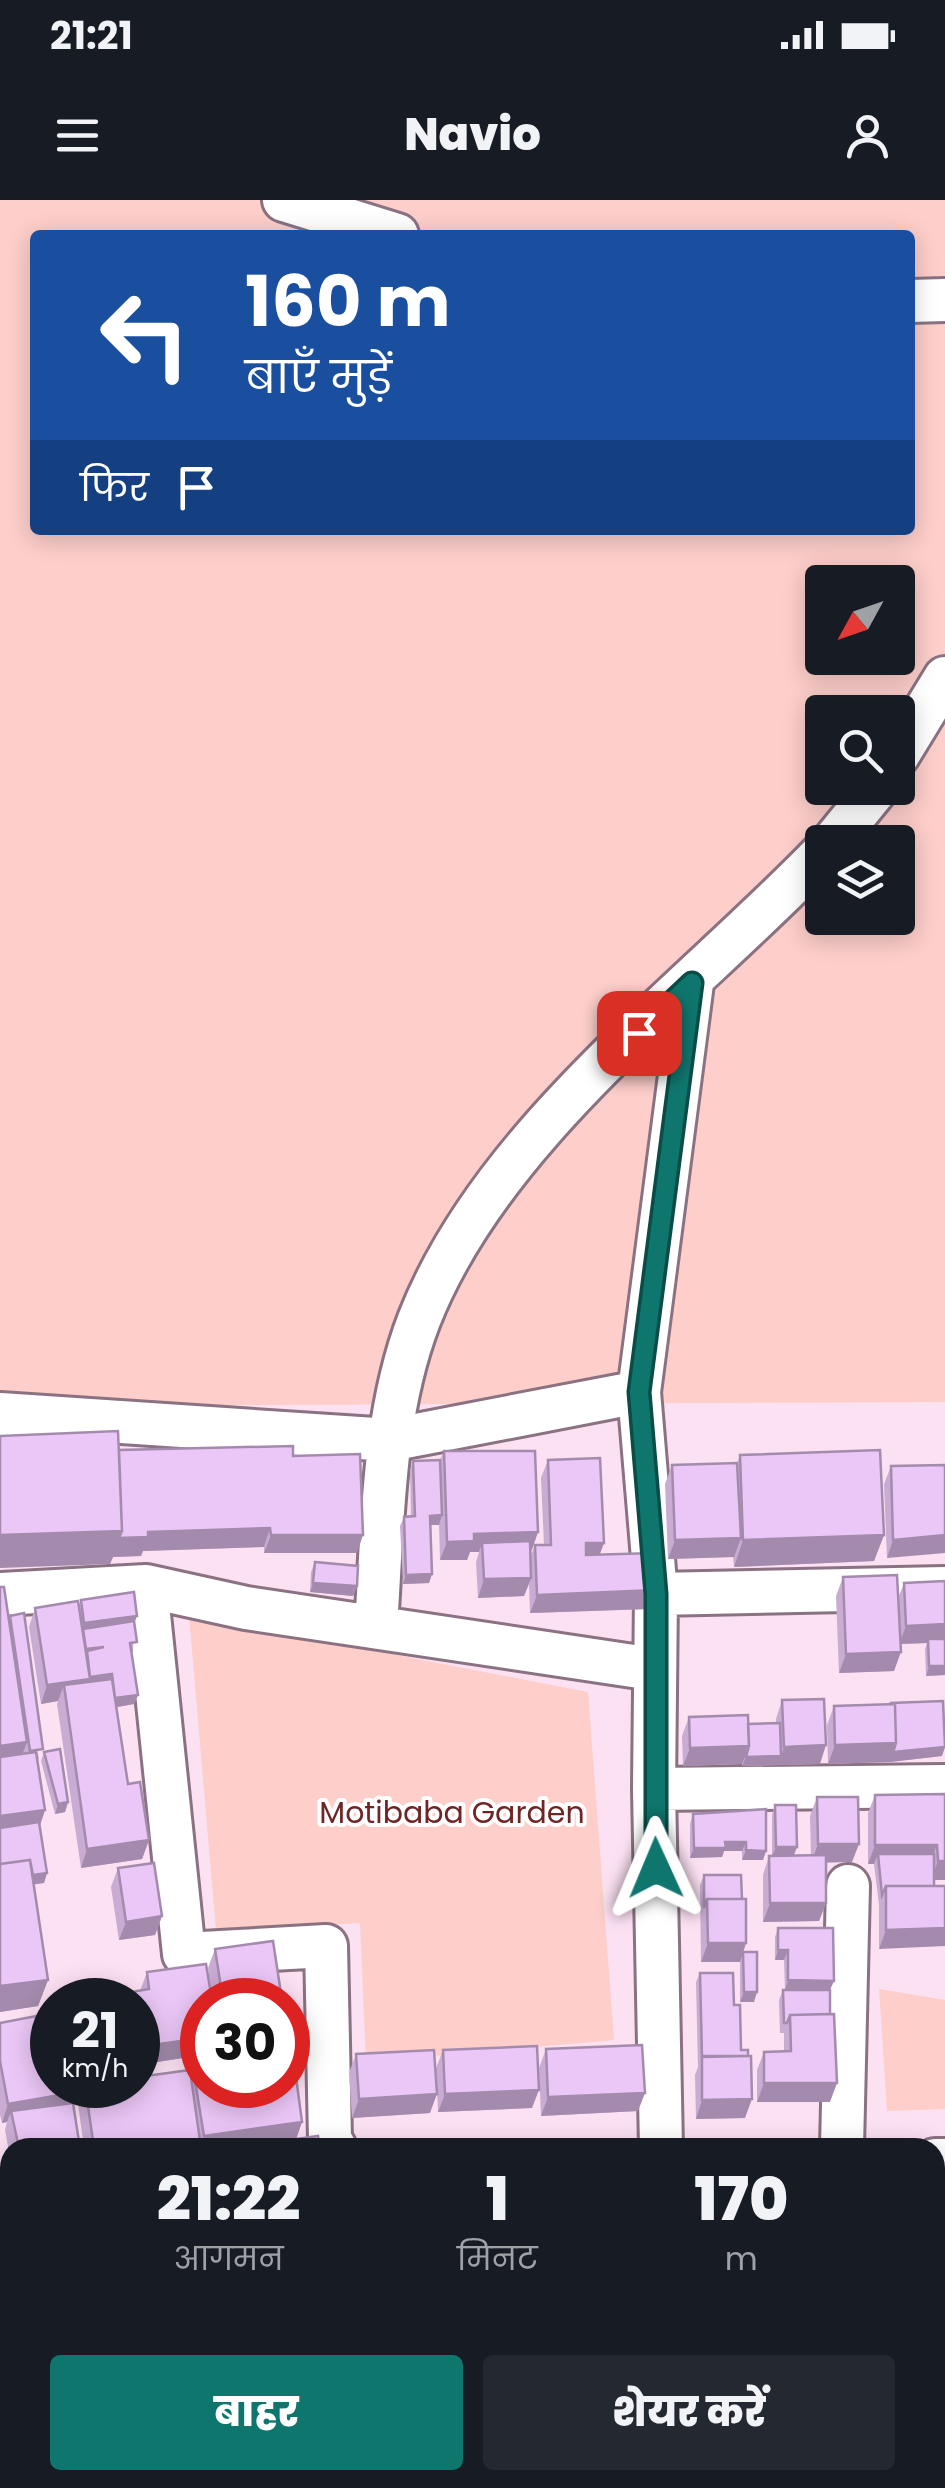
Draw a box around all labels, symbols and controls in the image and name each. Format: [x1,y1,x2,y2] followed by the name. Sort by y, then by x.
[50,9,133,62] text: 21:21
[404,103,541,166] text: Navio
[50,108,105,163] icon: menu
[840,108,895,163] icon: person
[245,252,451,351] text: 160 m
[80,270,210,400] icon: left
[245,346,392,409] text: बाएँ मुड़ें
[169,460,224,515] icon: arrive
[80,461,149,514] text: फिर
[805,565,915,675] north arrow
[805,565,915,935] map controls
[805,695,915,805] button: search
[805,825,915,935] button: layers
[597,991,682,1076] pin
[612,1006,667,1061] icon: arrive
[319,1791,585,1834] park label: Motibaba Garden
[604,1816,708,1920] position arrow
[180,1978,310,2108] speed limit sign: 30
[71,1995,119,2066] text: 21
[62,2051,128,2086] text: km/h
[157,2157,300,2241] text: 21:22
[486,2157,509,2241] text: 1
[694,2157,788,2241] text: 170
[174,2236,283,2281] text: आगमन
[457,2236,538,2281] text: मिनट
[725,2236,758,2281] text: m
[50,2355,463,2470] button: बाहर
[483,2355,895,2470] button: शेयर करें

